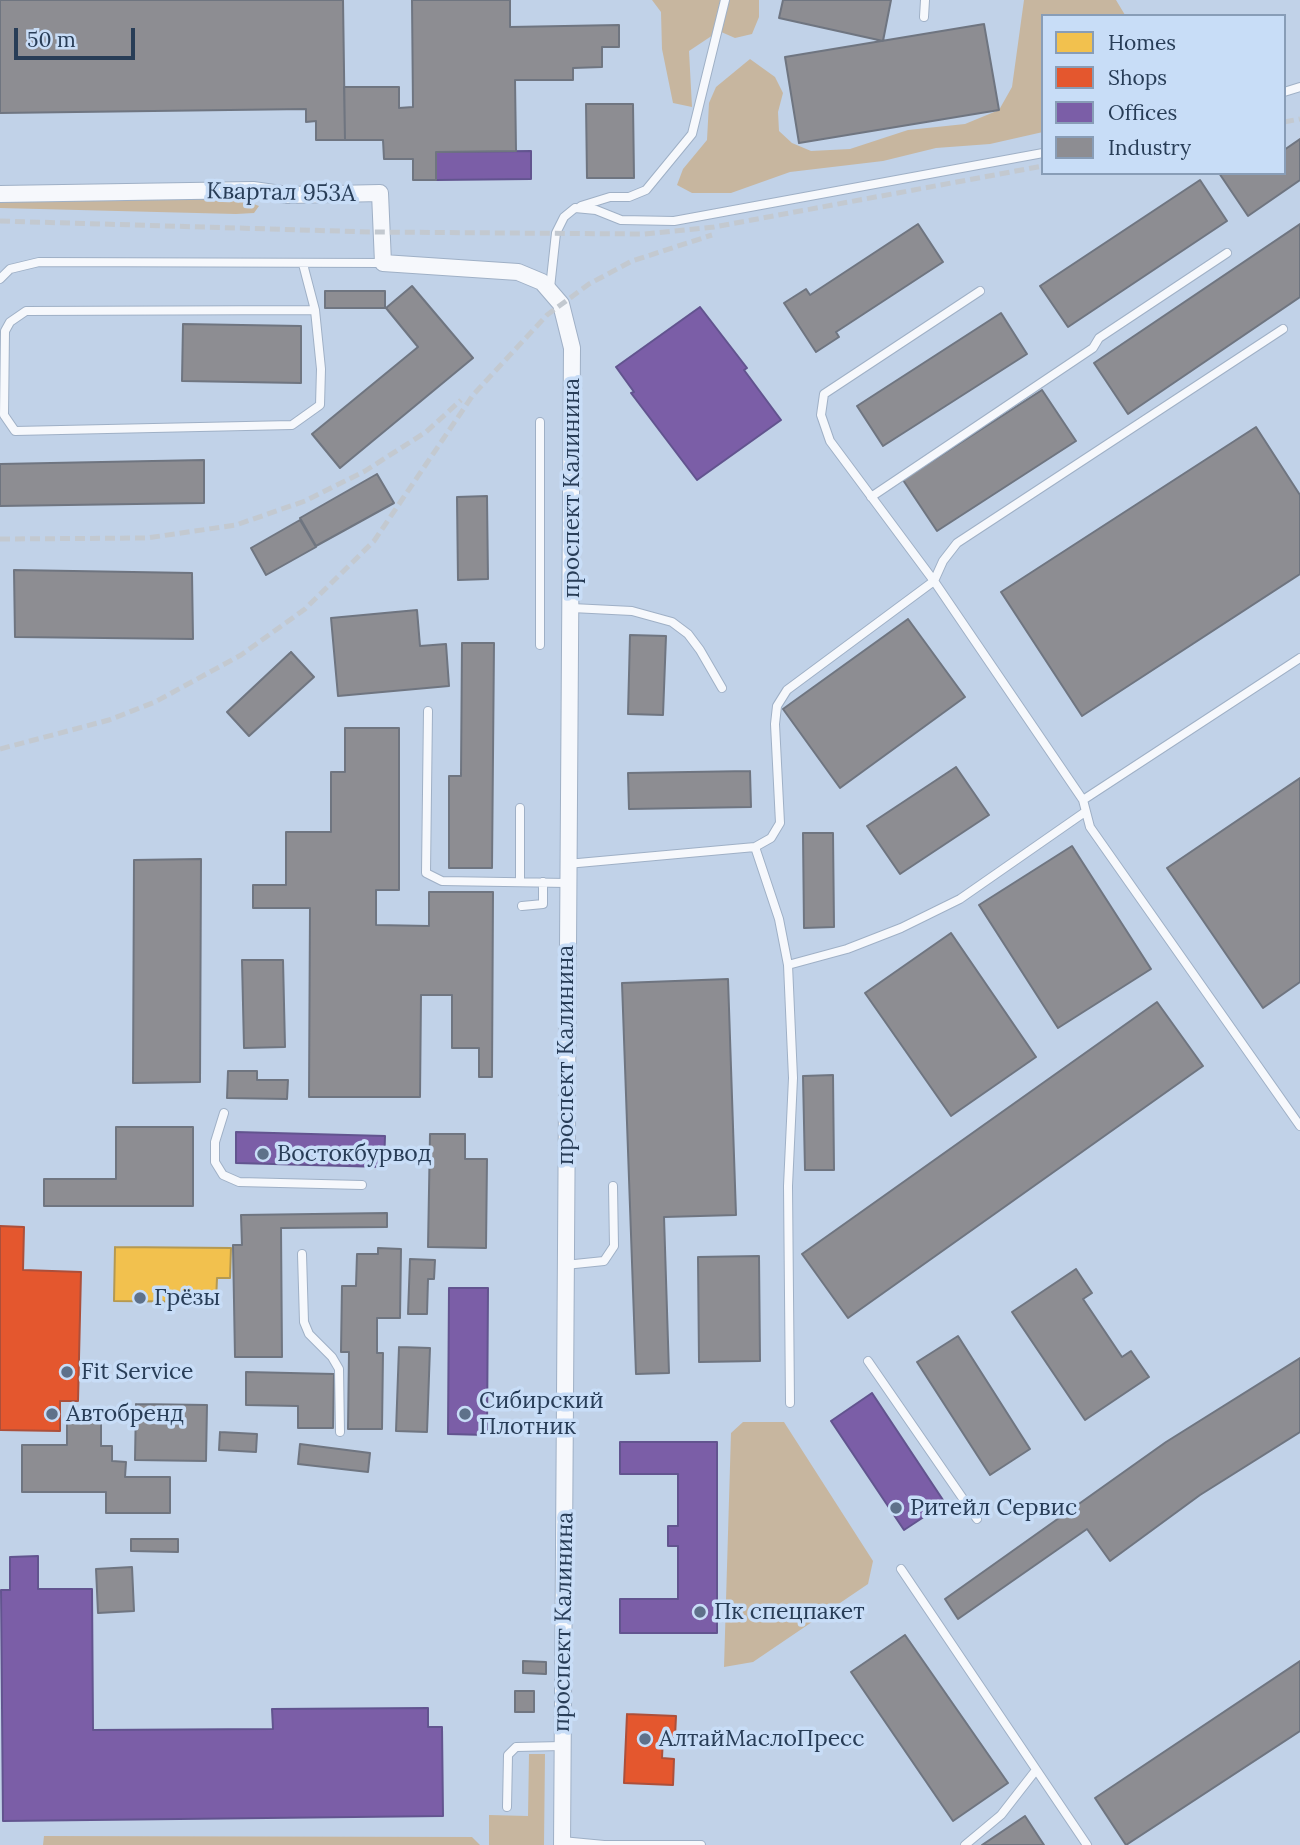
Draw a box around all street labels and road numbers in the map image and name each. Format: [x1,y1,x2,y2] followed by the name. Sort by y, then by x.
[206,178,356,208] street label: Квартал 953А
[558,378,586,598] street label: проспект Калинина
[552,945,580,1165] street label: проспект Калинина
[548,1512,580,1732] street label: проспект Калинина

